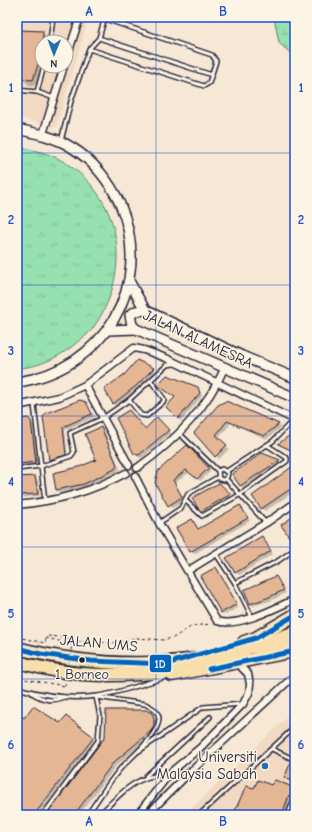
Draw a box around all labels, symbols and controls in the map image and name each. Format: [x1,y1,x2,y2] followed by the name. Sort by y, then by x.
[85,4,93,19] text: A
[219,4,227,19] text: B
[34,34,74,74] north arrow
[50,57,58,70] text: N
[8,80,14,95] text: 1
[298,80,304,95] text: 1
[8,212,14,227] text: 2
[298,212,304,227] text: 2
[140,306,256,372] street label: JALAN ALAMESRA
[8,343,14,358] text: 3
[298,343,304,358] text: 3
[8,474,14,489] text: 4
[298,474,304,489] text: 4
[8,606,15,621] text: 5
[298,606,305,621] text: 5
[59,631,139,655] street label: JALAN UMS
[149,654,172,673] line badge: 1D
[77,655,87,665] marker: 1 Borneo
[154,658,166,671] text: 1D
[55,666,109,683] place label: 1 Borneo
[8,737,15,752] text: 6
[298,737,305,752] text: 6
[157,748,257,783] place label: Universiti Malaysia Sabah
[260,761,270,771] marker: Universiti Malaysia Sabah
[85,814,93,829] text: A
[219,814,227,829] text: B

